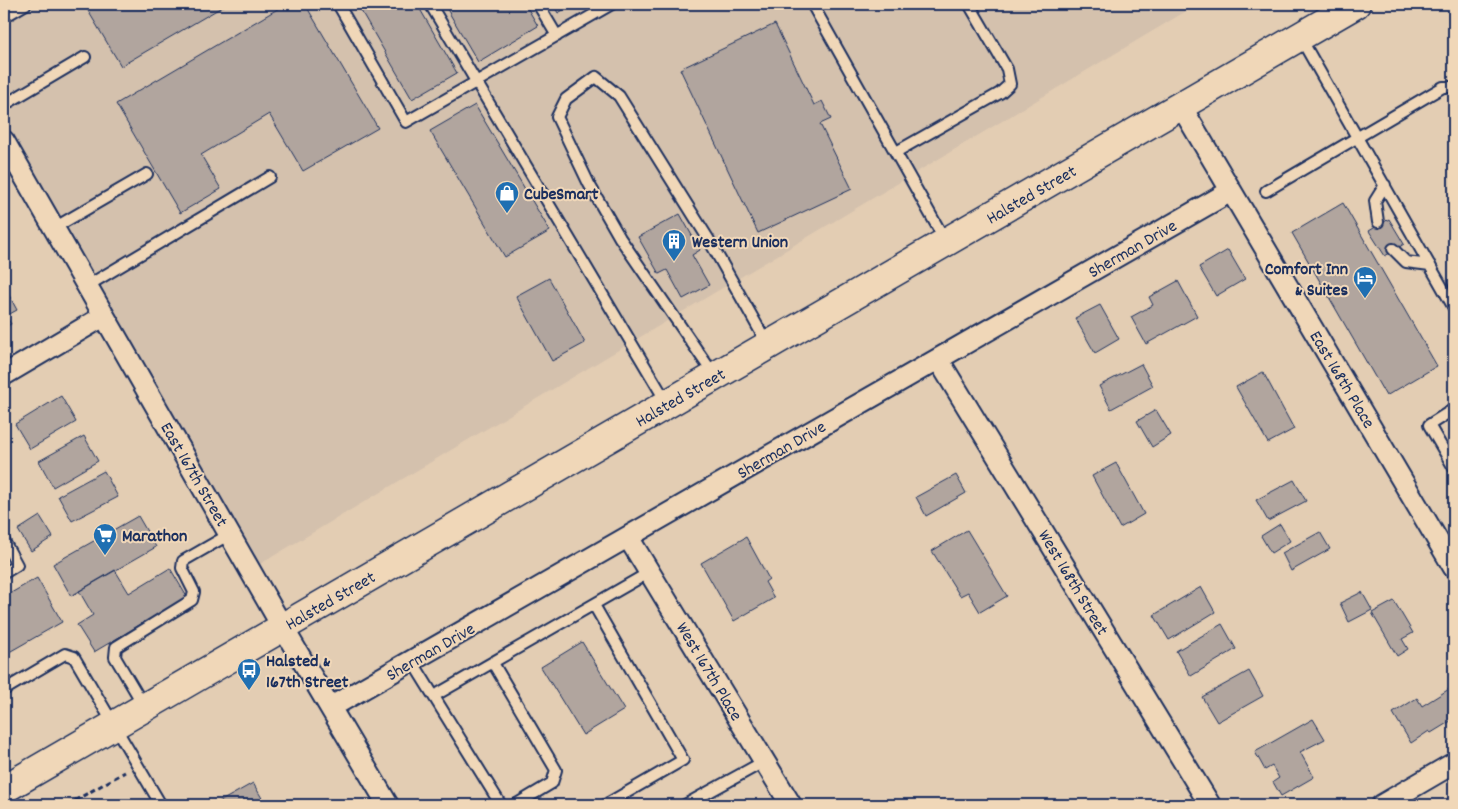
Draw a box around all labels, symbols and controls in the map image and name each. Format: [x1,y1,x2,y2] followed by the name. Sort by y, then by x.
[983,160,1082,232] street label: Halsted Street
[494,180,520,214] shop icon: CubeSmart
[524,183,599,208] place label: CubeSmart
[1084,215,1182,286] street label: Sherman Drive
[661,228,687,262] building icon: Western Union
[692,231,788,256] place label: Western Union
[1265,258,1348,304] place label: Comfort Inn & Suites
[1352,265,1378,299] hotel icon: Comfort Inn & Suites
[1302,327,1380,434] street label: East 168th Place
[632,363,731,435] street label: Halsted Street
[733,416,831,487] street label: Sherman Drive
[153,418,233,533] street label: East 167th Street
[92,522,118,556] supermarket icon: Marathon
[122,525,187,550] place label: Marathon
[1030,526,1113,641] street label: West 168th Street
[282,566,381,638] street label: Halsted Street
[382,618,480,689] street label: Sherman Drive
[668,618,747,726] street label: West 167th Place
[266,650,349,696] place label: Halsted & 167th Street
[236,657,262,691] bus stop icon: Halsted & 167th Street

